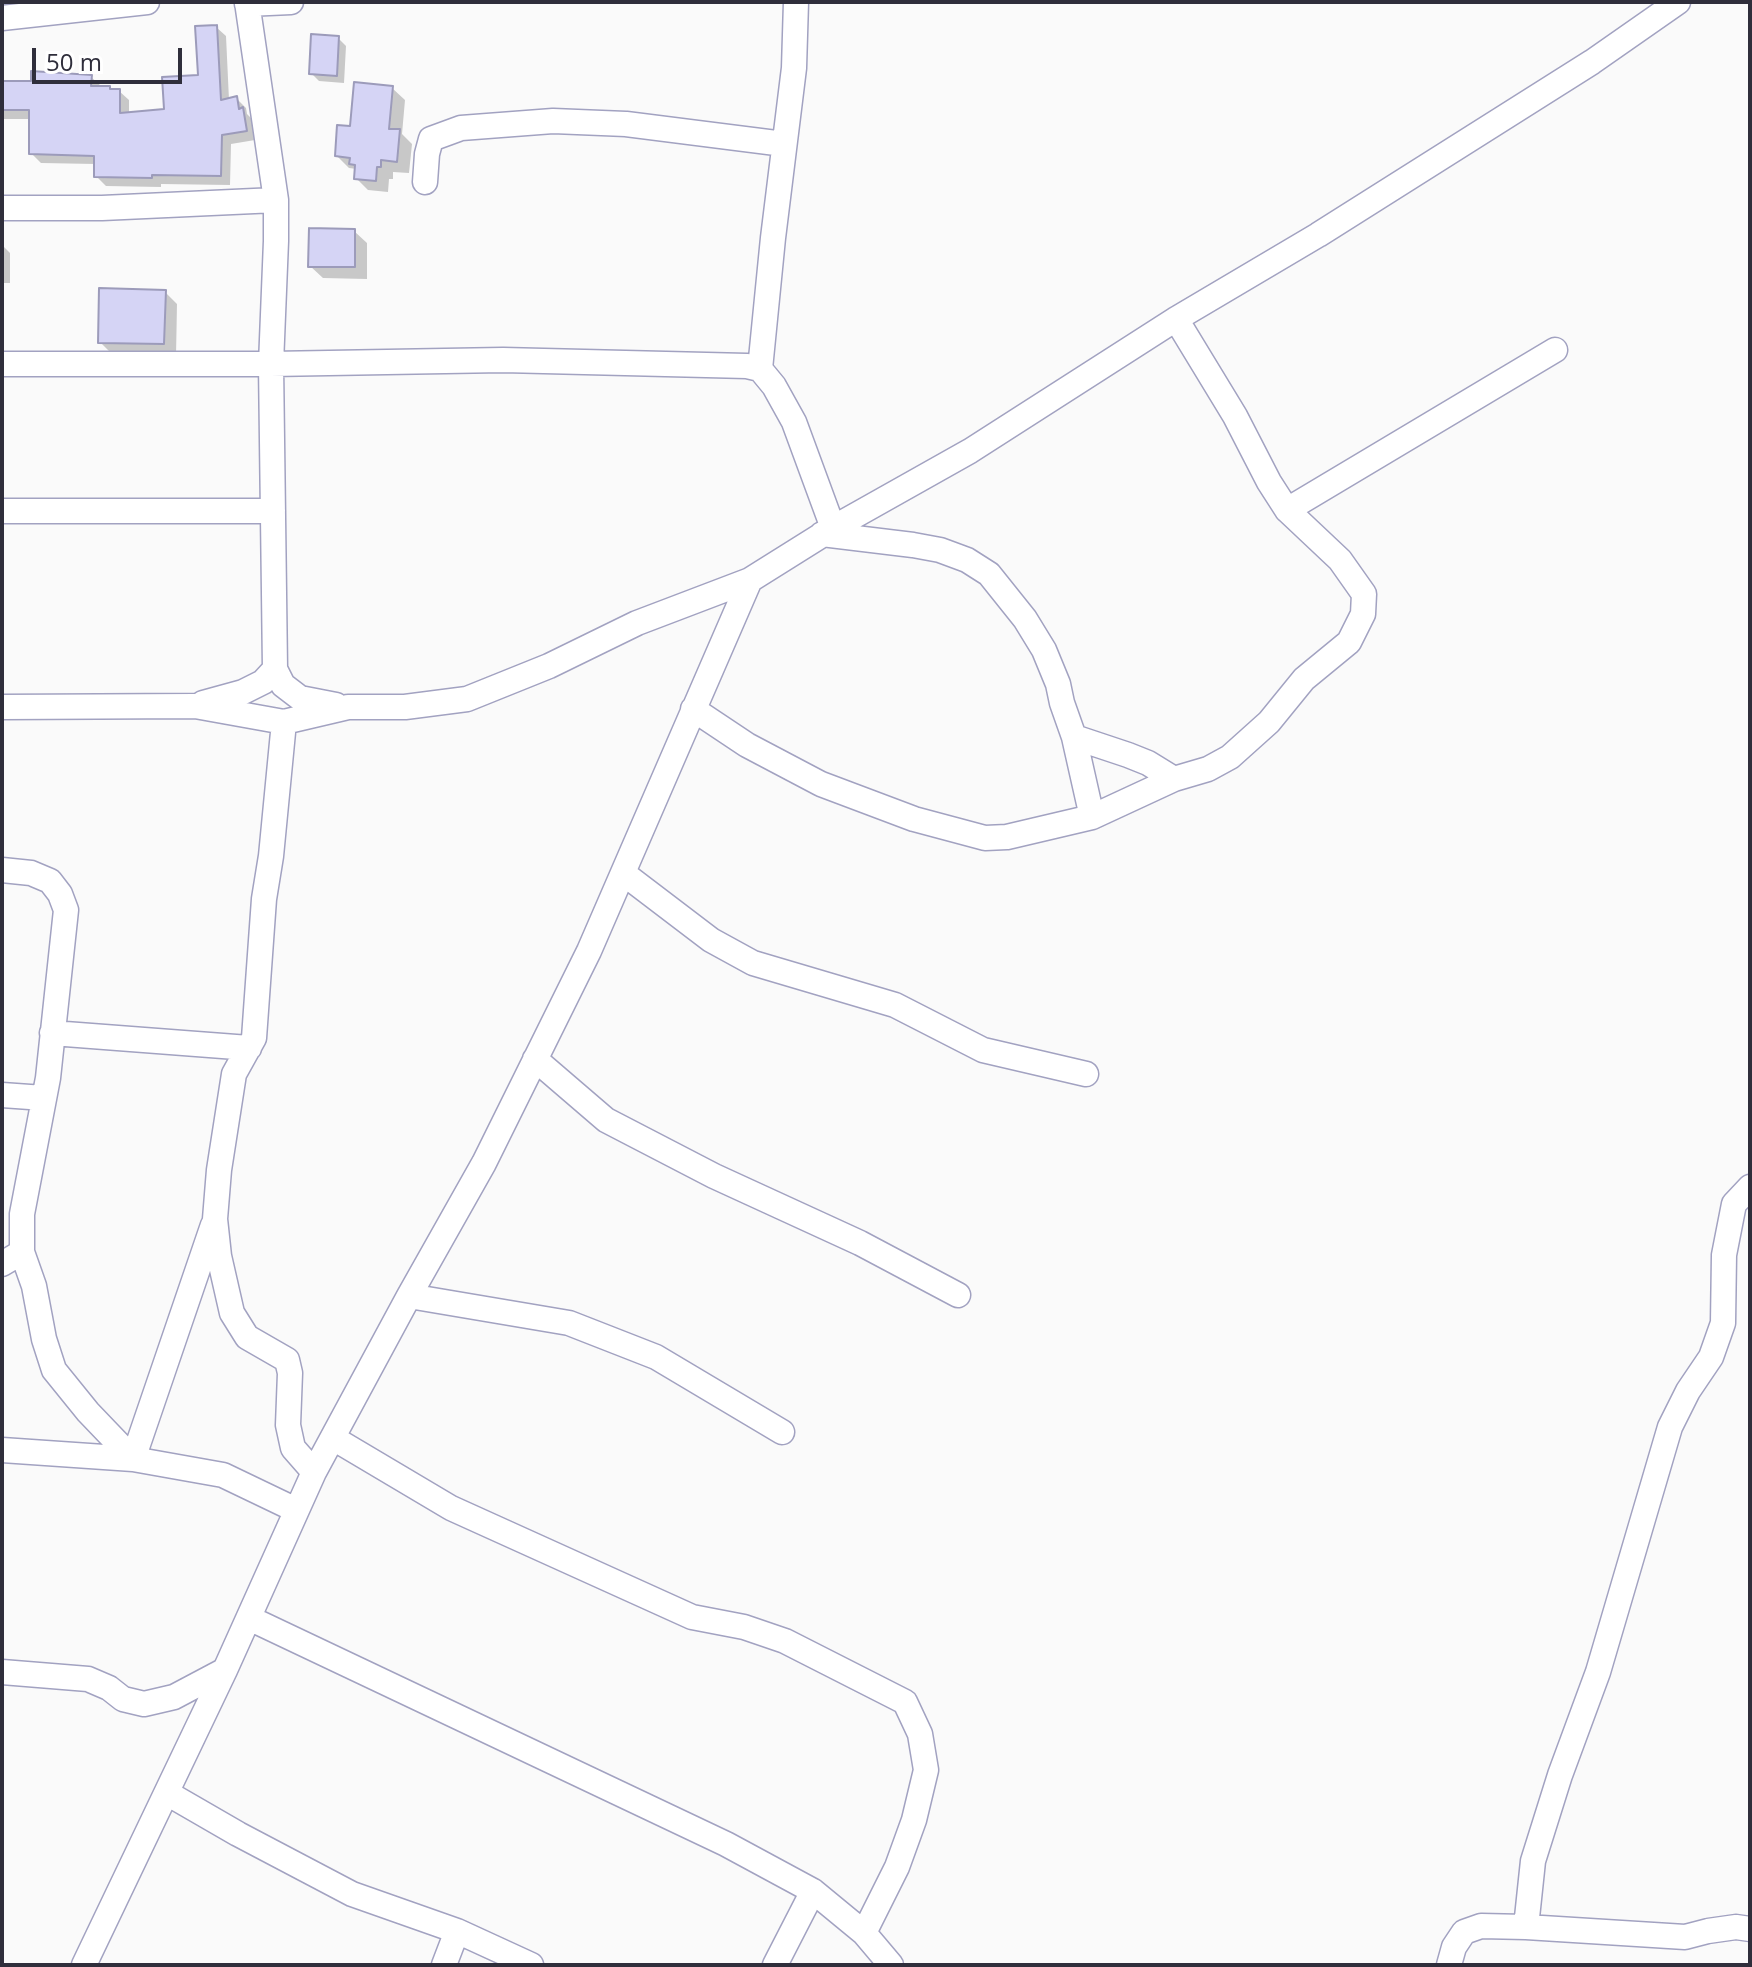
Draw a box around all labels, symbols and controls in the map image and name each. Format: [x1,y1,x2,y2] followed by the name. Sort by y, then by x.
[36,32,186,82] scale bar
[46,45,102,78] text: 50 m

